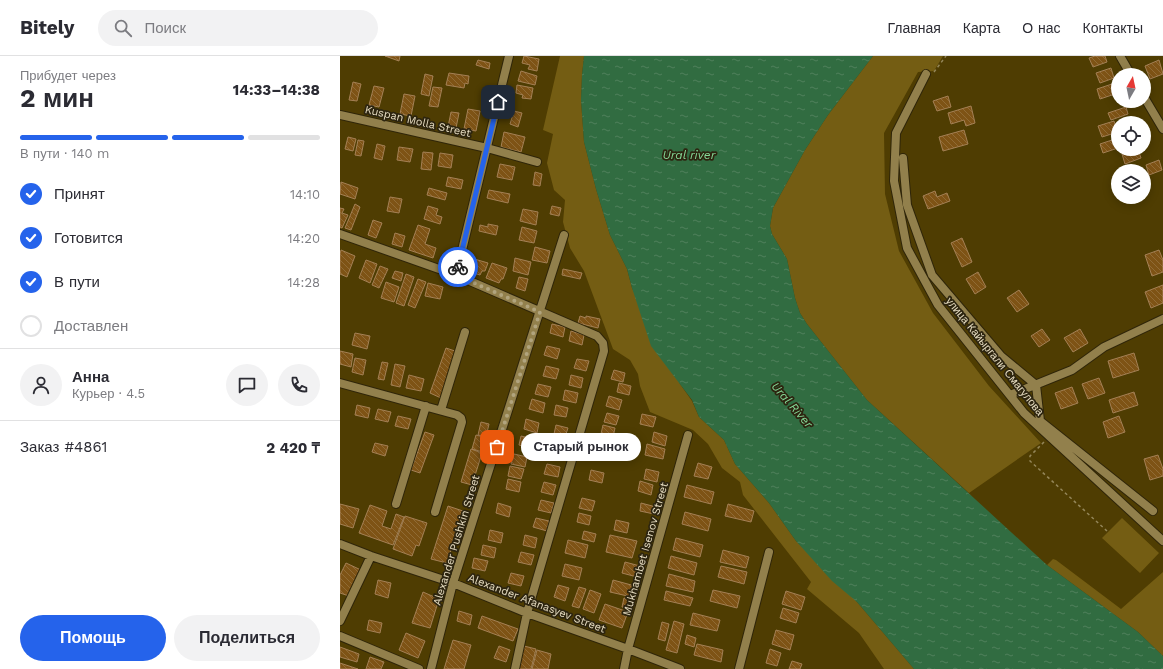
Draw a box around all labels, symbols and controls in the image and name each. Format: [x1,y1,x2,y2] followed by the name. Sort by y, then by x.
[98,10,378,46] search box
[20,16,74,39] text: Bitely
[112,17,134,39] icon: search
[144,19,186,37] text: Поиск
[888,20,941,36] text: Главная
[963,20,1000,36] text: Карта
[1022,20,1061,36] text: О нас
[1083,20,1143,36] text: Контакты
[20,68,116,83] text: Прибудет через
[1111,68,1151,108] north arrow
[1111,68,1151,204] map controls
[233,81,320,99] text: 14:33–14:38
[20,83,94,113] text: 2 мин
[481,85,515,119] pin
[487,91,509,113] icon: home
[363,103,473,140] street label: Kuspan Molla Street
[1111,116,1151,156] button: locate
[20,146,109,161] text: В пути · 140 m
[663,148,717,162] water label: Ural river
[1111,164,1151,204] button: layers
[20,183,42,205] icon: check
[54,185,105,203] text: Принят
[290,187,320,202] text: 14:10
[20,227,42,249] icon: check
[54,229,123,247] text: Готовится
[287,231,320,246] text: 14:20
[438,247,478,287] courier
[447,256,469,278] icon: bike
[20,271,42,293] icon: check
[54,273,100,291] text: В пути
[288,275,320,290] text: 14:28
[943,295,1047,419] street label: улица Кайыргали Смагулова
[54,317,128,335] text: Доставлен
[20,364,62,406] button: person
[226,364,268,406] button: chat
[278,364,320,406] button: phone
[72,368,109,386] text: Анна
[768,379,816,432] water label: Ural River
[72,386,145,401] text: Курьер · 4.5
[480,430,514,464] pin
[521,433,641,461] callout: Старый рынок
[486,436,508,458] icon: bag
[20,438,107,456] text: Заказ #4861
[266,439,320,457] text: 2 420 ₸
[533,439,629,454] text: Старый рынок
[430,473,483,607] street label: Alexander Pushkin Street
[620,481,671,617] street label: Mukhambet Isenov Street
[466,571,608,636] street label: Alexander Afanasyev Street
[20,615,166,661] button: Помощь
[174,615,320,661] button: Поделиться

